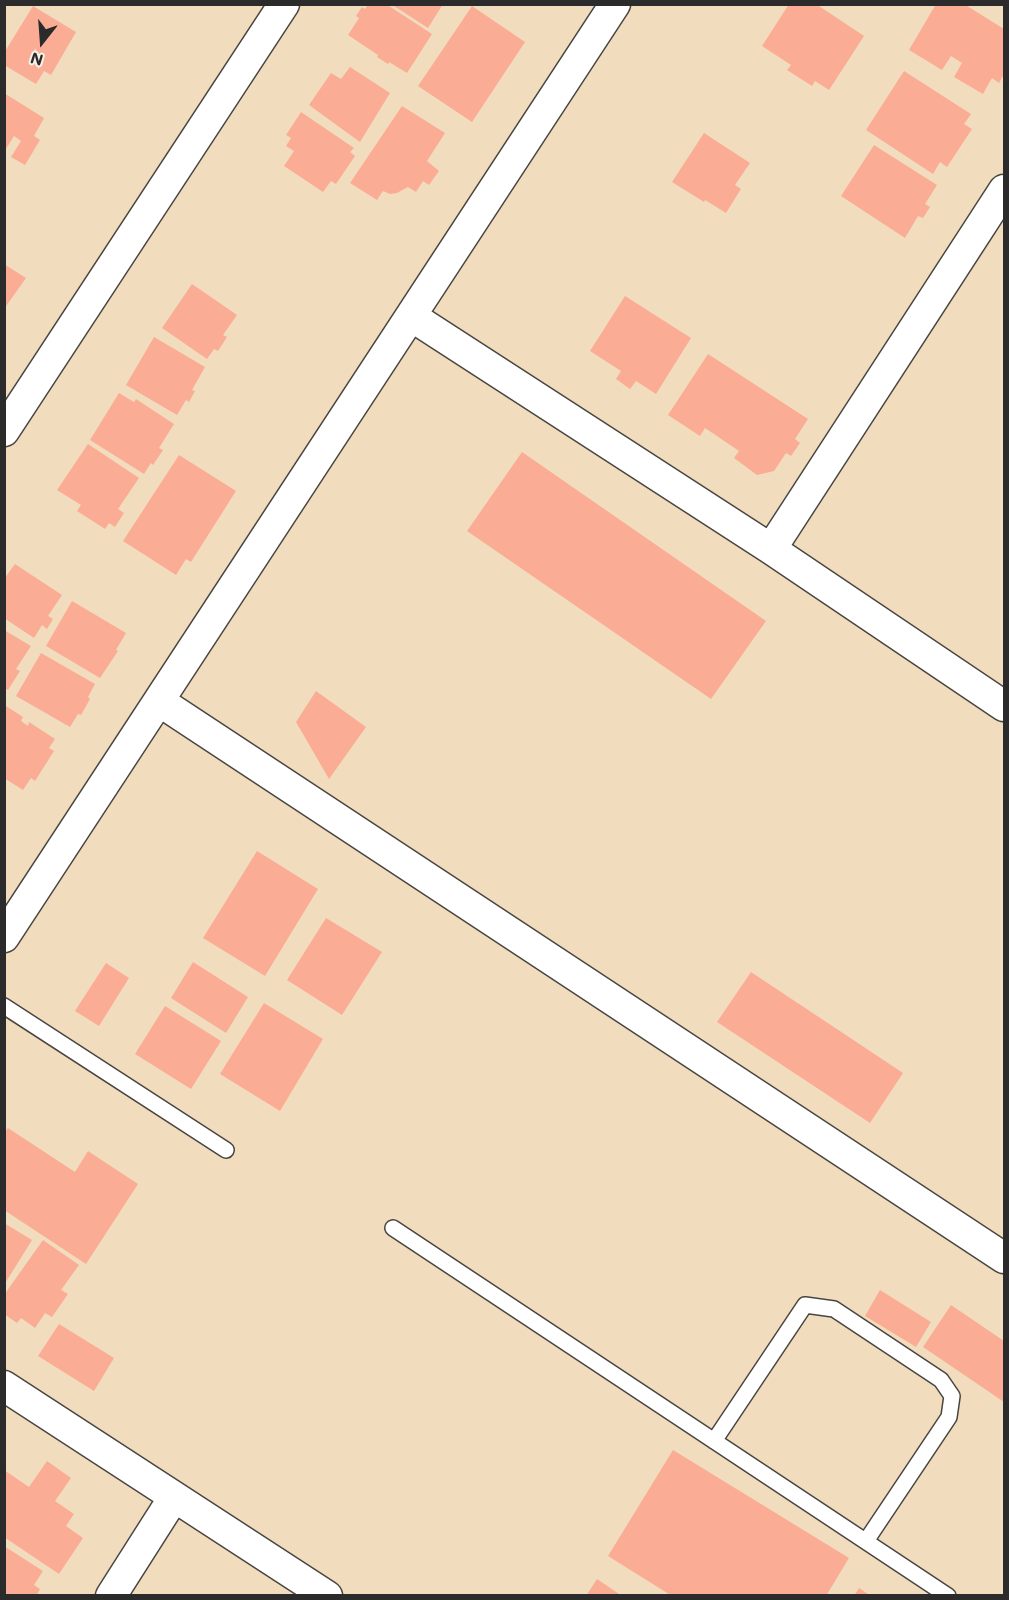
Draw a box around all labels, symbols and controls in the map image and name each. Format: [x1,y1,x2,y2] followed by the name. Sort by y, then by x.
[12,12,72,72] north arrow
[28,48,45,72] text: N

